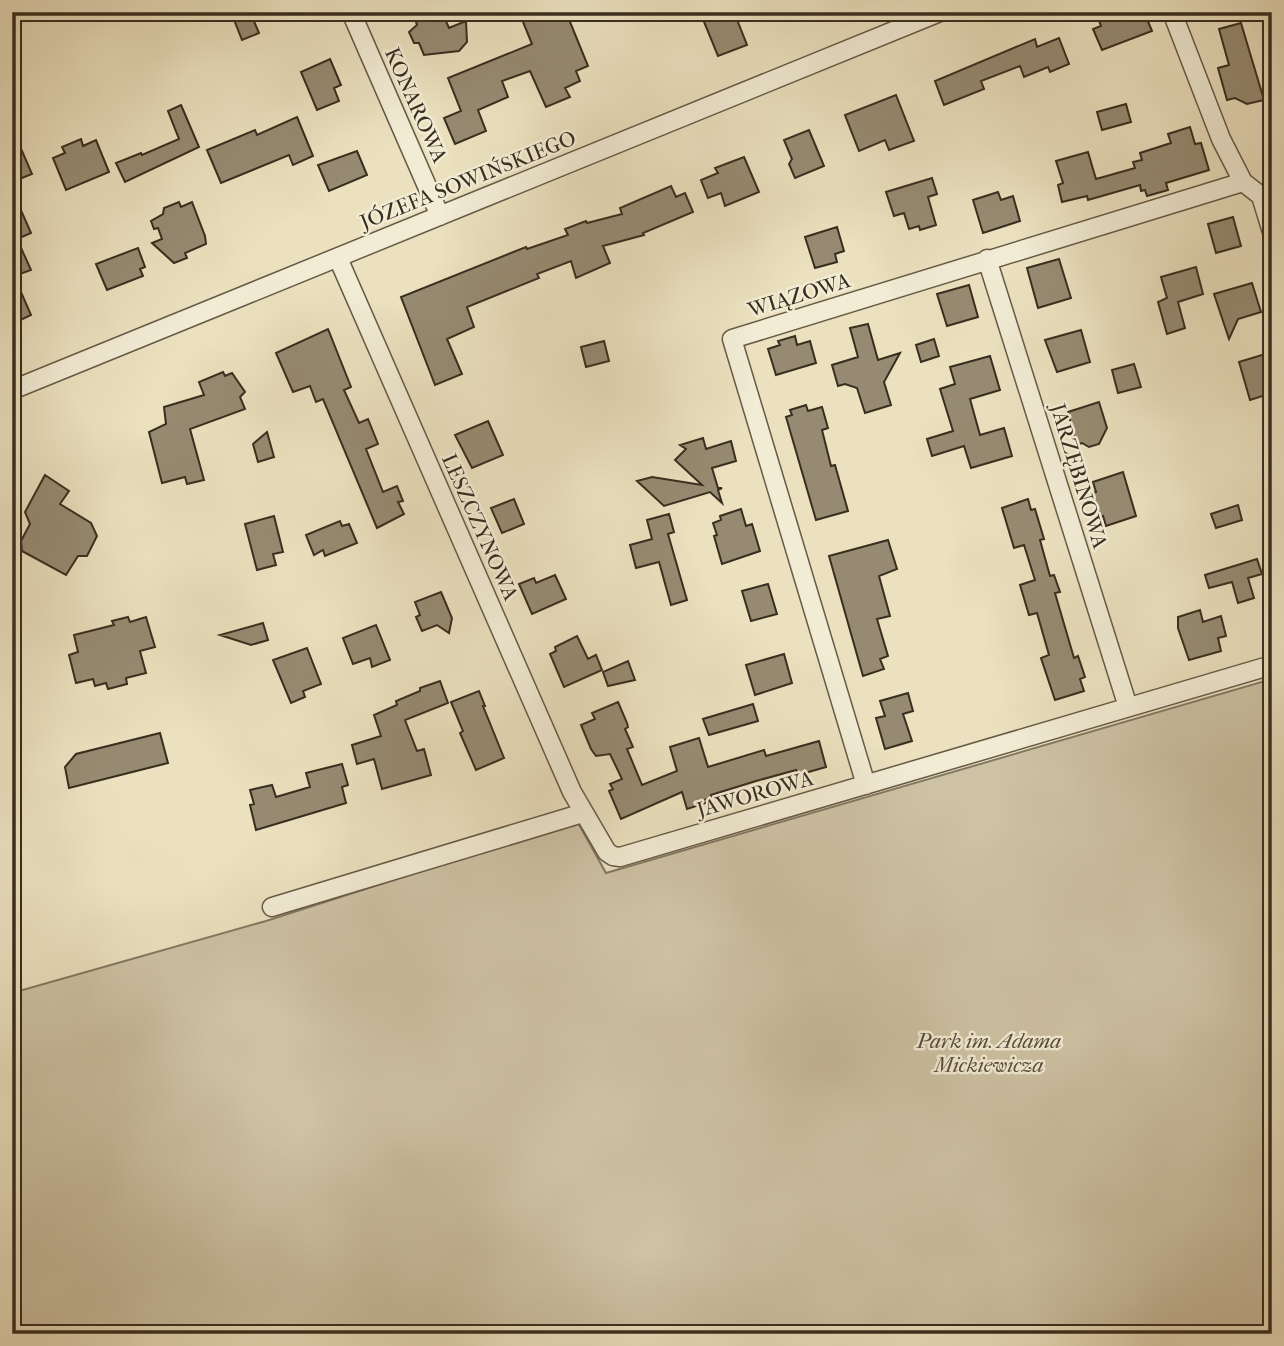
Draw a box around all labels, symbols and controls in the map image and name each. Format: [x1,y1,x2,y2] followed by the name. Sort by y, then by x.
[380,44,452,167] street label: KONAROWA
[354,125,579,235] street label: JÓZEFA SOWIŃSKIEGO
[744,268,853,322] street label: WIĄZOWA
[1045,399,1113,552] street label: JARZĘBINOWA
[437,450,523,604] street label: LESZCZYNOWA
[692,766,816,823] street label: JAWOROWA
[916,1029,1061,1077] park label: Park im. Adama Mickiewicza

